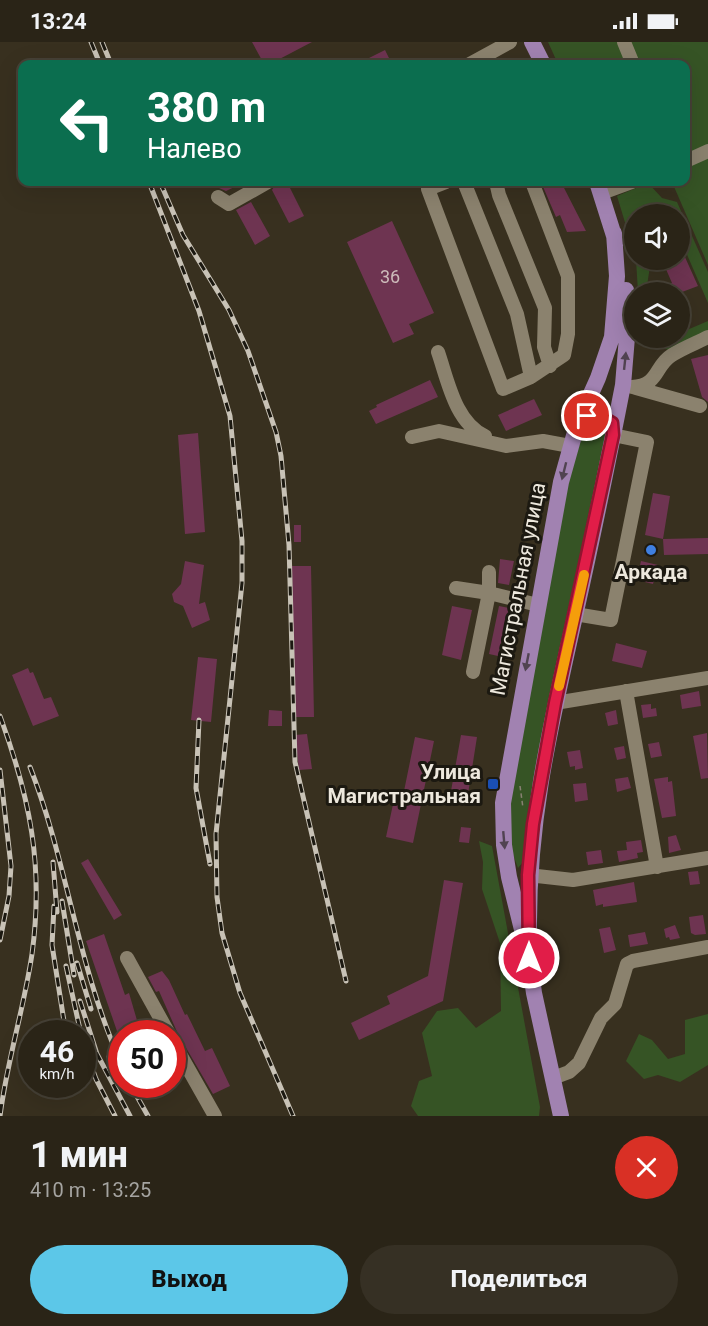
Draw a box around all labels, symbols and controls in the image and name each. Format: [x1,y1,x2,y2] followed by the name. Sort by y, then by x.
[30,9,87,34] text: 13:24
[147,83,266,132] text: 380 m
[48,84,126,162] icon: left
[147,133,242,165] text: Налево
[624,204,690,348] map controls
[624,204,690,270] button: sound
[380,266,400,287] house number: 36
[624,282,690,348] button: layers
[621,351,630,370] one-way arrow
[561,390,612,441] pin
[570,399,603,432] icon: arrive
[558,462,568,480] one-way arrow
[486,480,550,698] street label: Магистральная улица
[644,543,658,557] marker: Аркада
[614,560,688,584] place label: Аркада
[522,653,531,672] one-way arrow
[327,760,481,808] place label: Улица Магистральная
[486,777,500,791] marker: Улица Магистральная
[499,831,509,850] one-way arrow
[497,926,561,990] position arrow
[108,1020,186,1098] speed limit sign: 50
[40,1034,74,1069] text: 46
[39,1065,75,1083] text: km/h
[30,1134,128,1176] text: 1 мин
[615,1136,678,1199] button: close
[30,1178,151,1202] text: 410 m · 13:25
[30,1245,348,1314] button: Выход
[360,1245,678,1314] button: Поделиться

